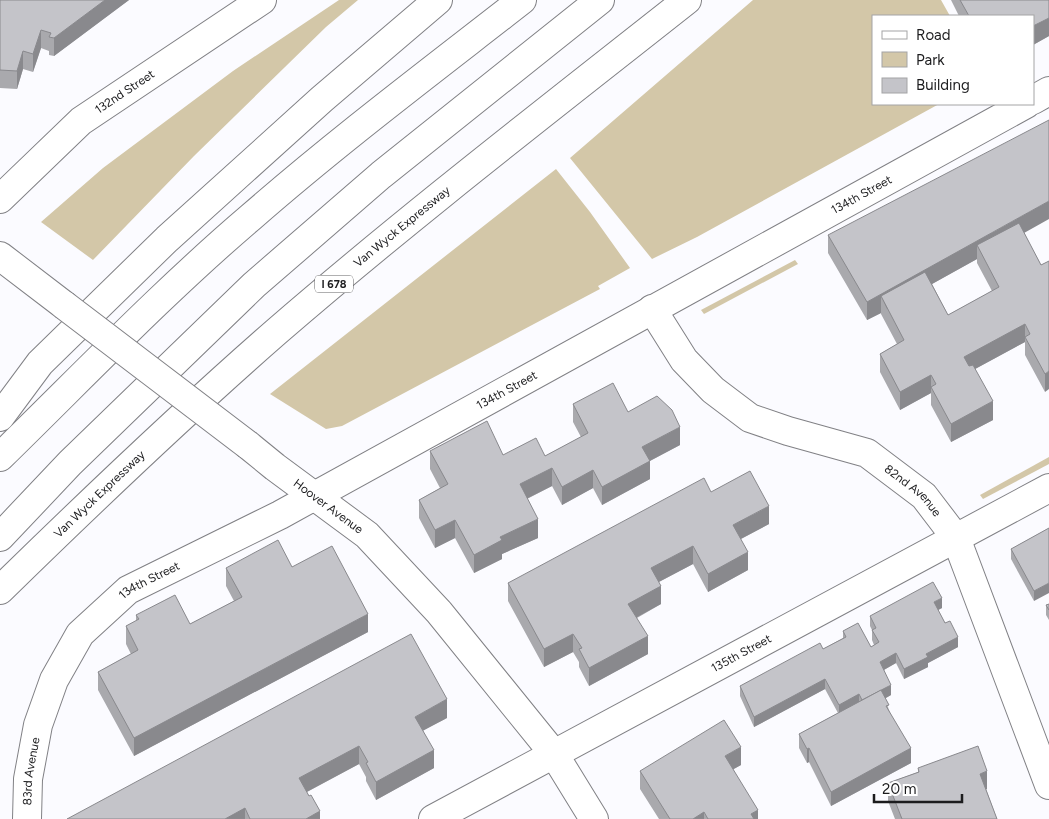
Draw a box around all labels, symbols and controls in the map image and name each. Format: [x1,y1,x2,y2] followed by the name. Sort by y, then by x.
[872,15,1034,105] legend
[916,26,951,44] text: Road
[916,51,945,69] text: Park
[92,67,157,117] street label: 132nd Street
[916,76,970,94] text: Building
[829,172,894,217] street label: 134th Street
[351,183,453,270] street label: Van Wyck Expressway
[315,276,353,292] road number: I 678
[474,368,540,412] street label: 134th Street
[51,447,148,541] street label: Van Wyck Expressway
[882,462,944,520] street label: 82nd Avenue
[291,476,366,537] street label: Hoover Avenue
[116,558,182,602] street label: 134th Street
[709,631,774,675] street label: 135th Street
[20,736,43,805] street label: 83rd Avenue
[874,772,962,804] scale bar
[882,780,916,798] text: 20 m

